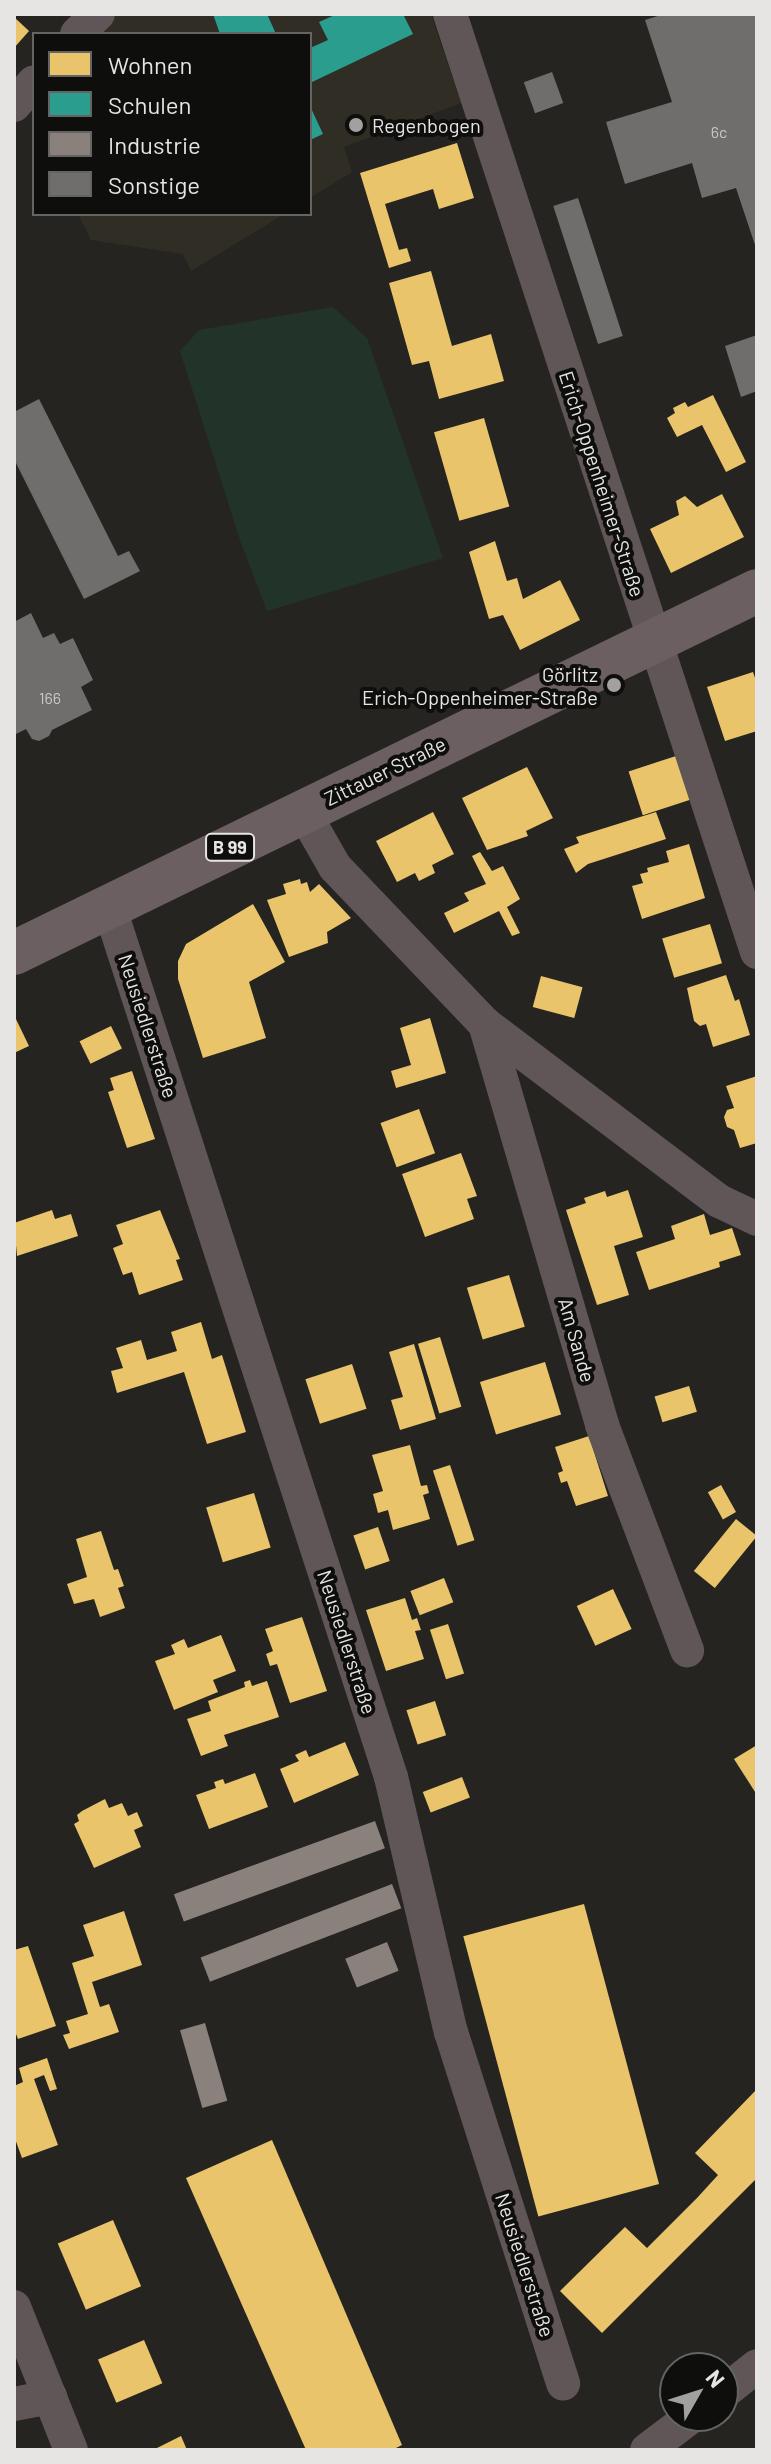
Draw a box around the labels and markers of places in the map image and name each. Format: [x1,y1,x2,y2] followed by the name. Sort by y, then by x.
[372,113,481,137] place label: Regenbogen
[347,116,365,134] marker: Regenbogen
[362,662,598,709] place label: Görlitz Erich-Oppenheimer-Straße
[605,676,623,694] marker: Görlitz Erich-Oppenheimer-Straße

